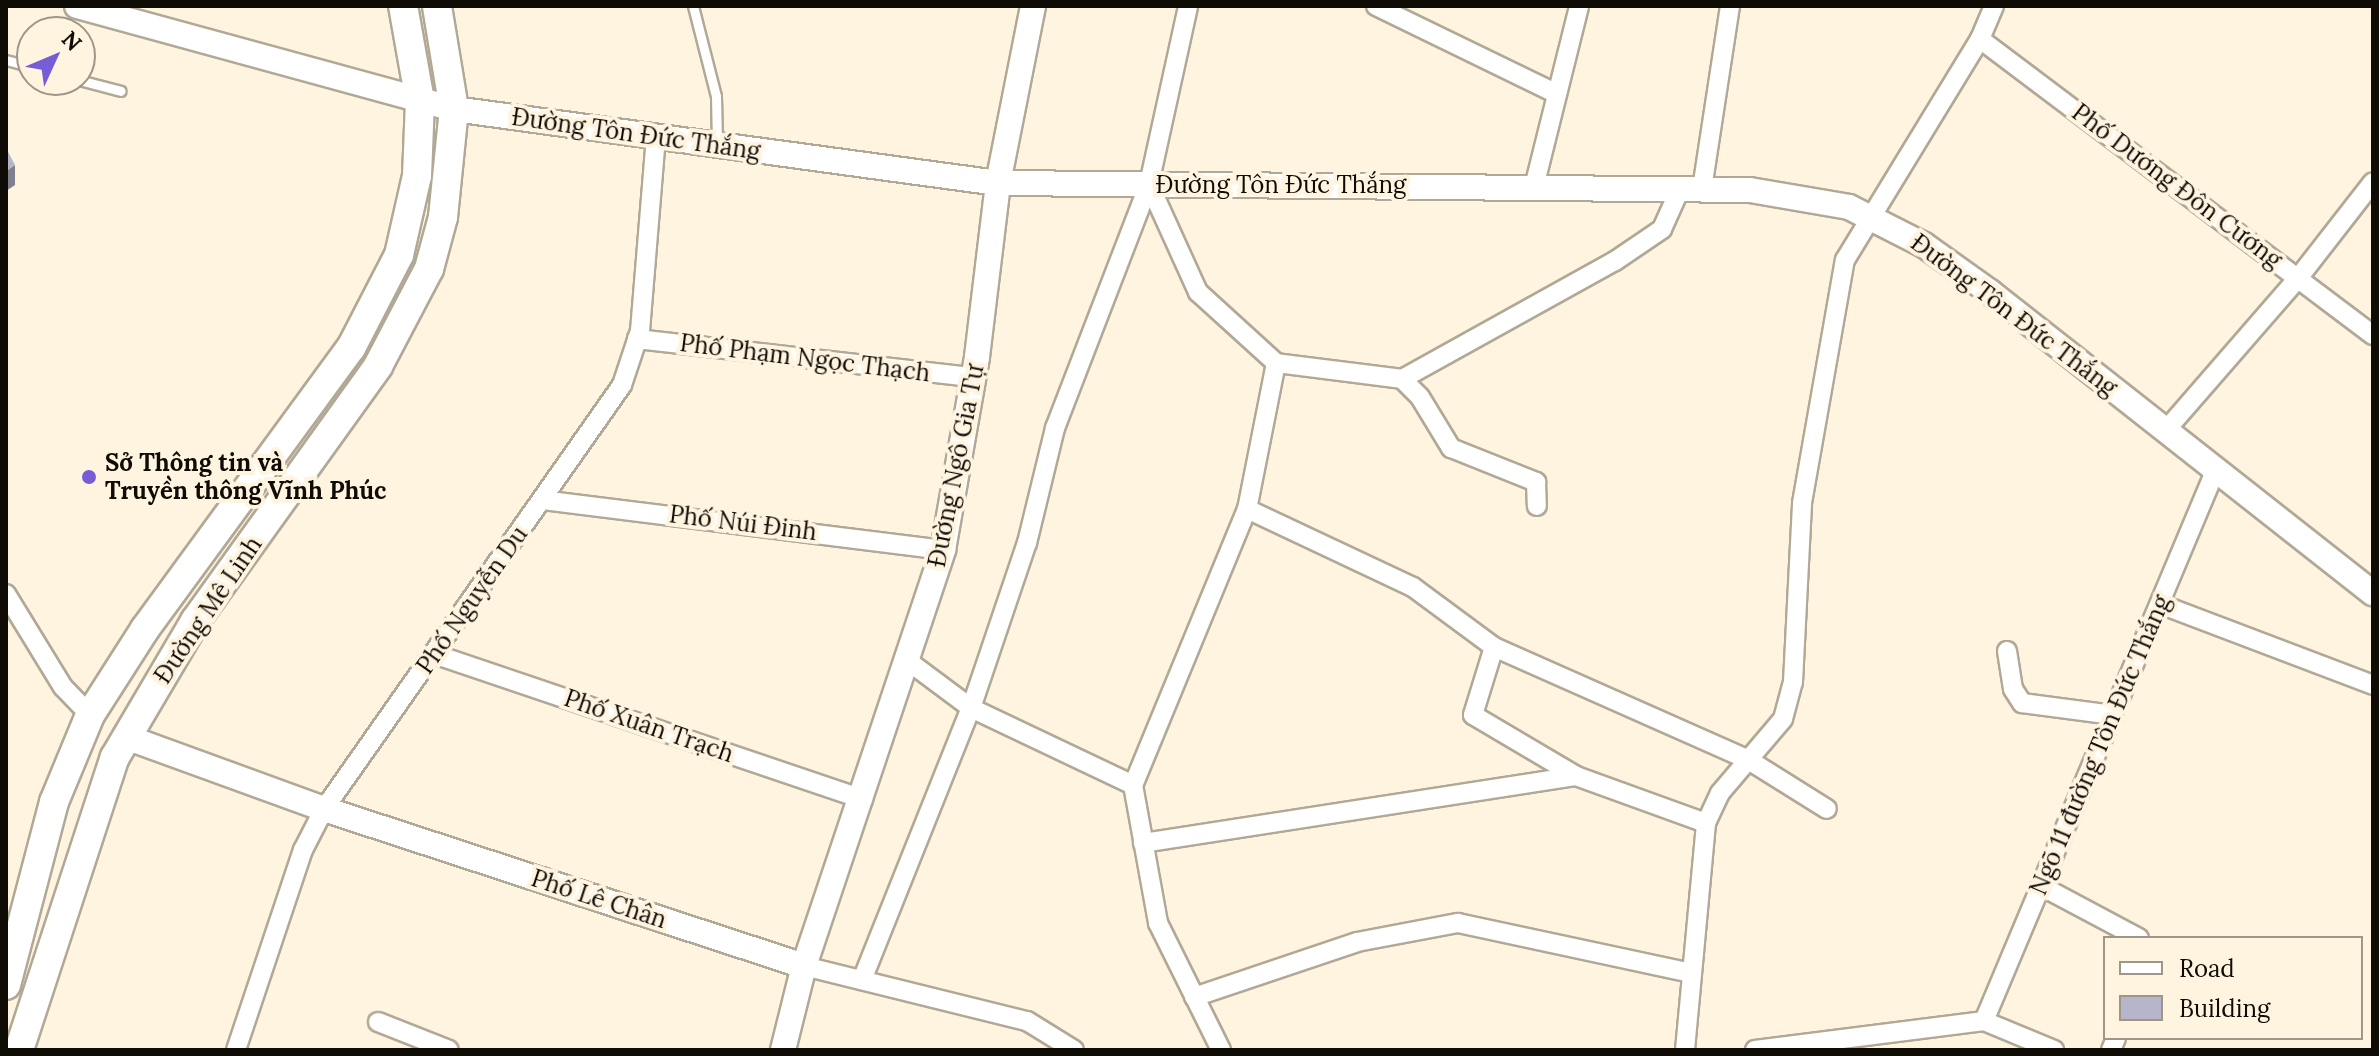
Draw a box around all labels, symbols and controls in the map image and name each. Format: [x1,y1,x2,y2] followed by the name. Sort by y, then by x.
[16,16,96,96] north arrow
[56,25,88,57] text: N
[2066,98,2288,274] street label: Phố Dương Đôn Cương
[510,102,762,166] street label: Đường Tôn Đức Thắng
[1156,171,1406,199] street label: Đường Tôn Đức Thắng
[1905,228,2123,402] street label: Đường Tôn Đức Thắng
[678,328,932,388] street label: Phố Phạm Ngọc Thạch
[922,362,990,570] street label: Đường Ngô Gia Tự
[105,449,386,505] place label: Sở Thông tin và Truyền thông Vĩnh Phúc
[80,468,98,486] marker: Sở Thông tin và Truyền thông Vĩnh Phúc
[668,500,818,546] street label: Phố Núi Đinh
[410,521,534,679] street label: Phố Nguyễn Du
[148,531,268,689] street label: Đường Mê Linh
[2024,591,2176,899] street label: Ngõ 11 đường Tôn Đức Thắng
[561,684,737,768] street label: Phố Xuân Trạch
[528,864,670,934] street label: Phố Lê Chân
[2103,936,2363,1040] legend
[2179,953,2235,984] text: Road
[2179,993,2270,1024] text: Building

